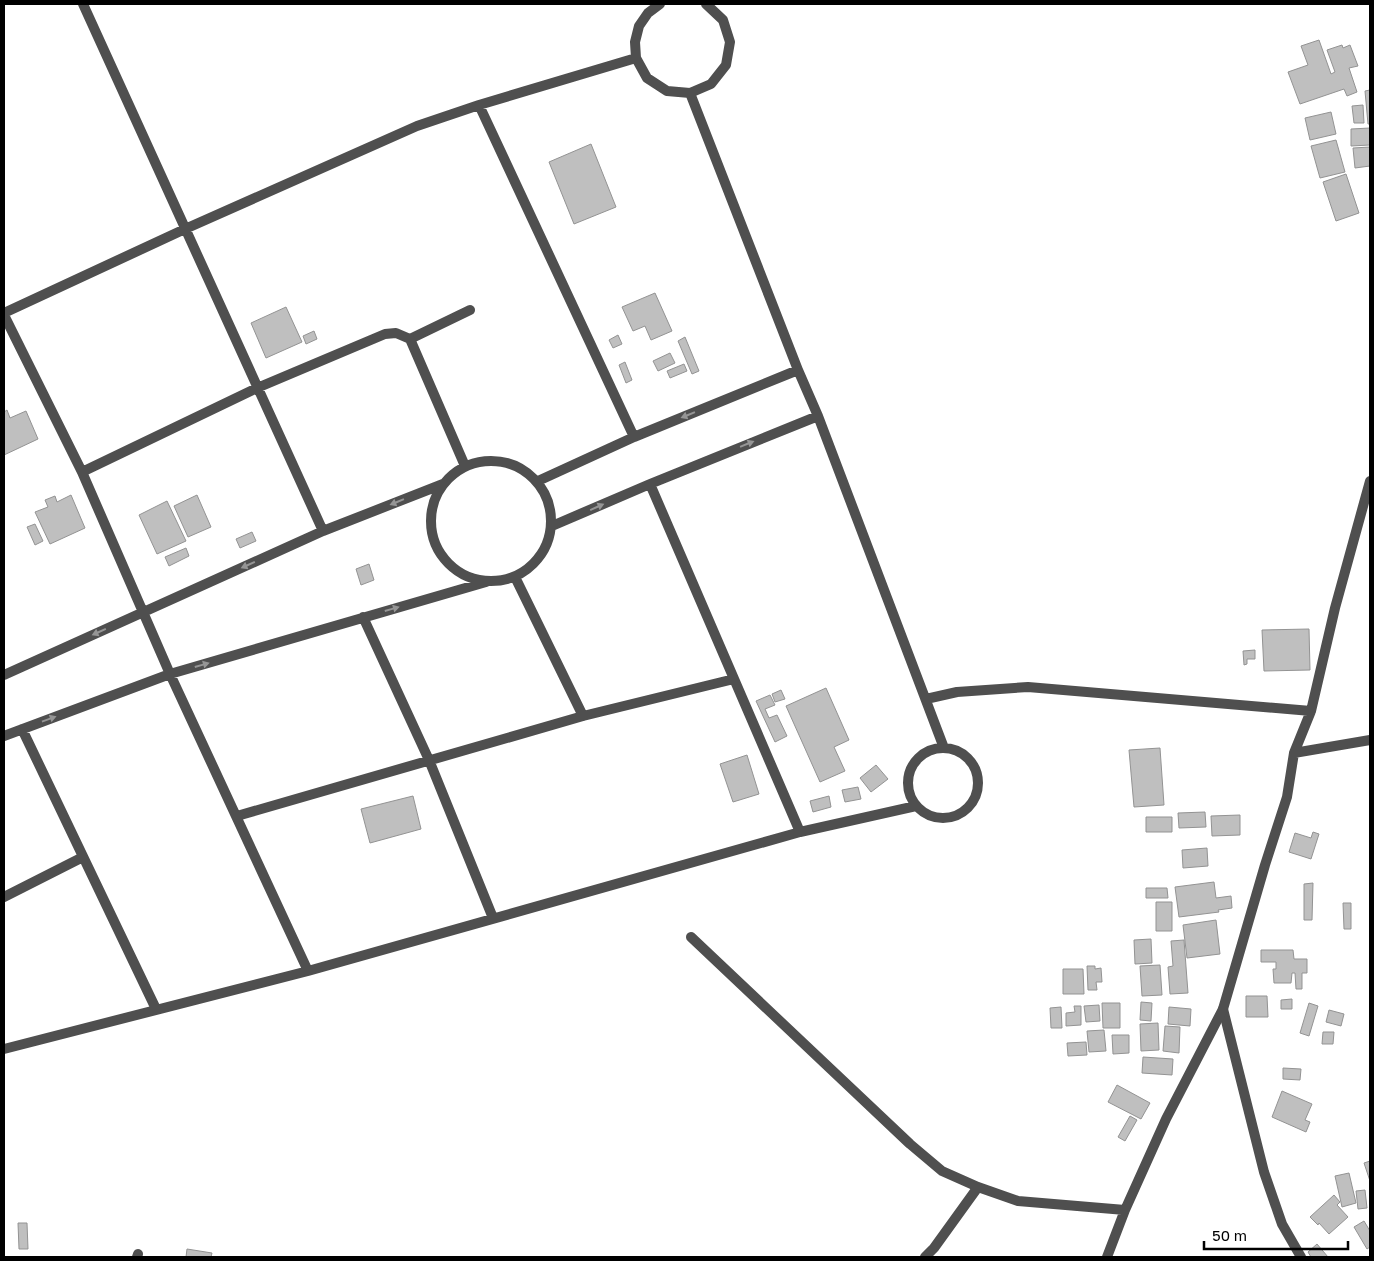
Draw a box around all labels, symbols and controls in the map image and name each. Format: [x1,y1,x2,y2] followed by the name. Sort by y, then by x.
[681,411,695,419] one-way arrow
[740,440,754,448] one-way arrow
[390,499,405,506] one-way arrow
[590,502,604,510] one-way arrow
[241,561,255,569] one-way arrow
[384,604,399,612] one-way arrow
[92,628,106,636] one-way arrow
[195,660,210,668] one-way arrow
[42,715,57,723] one-way arrow
[1204,1218,1348,1250] scale bar
[1212,1226,1247,1244] text: 50 m

